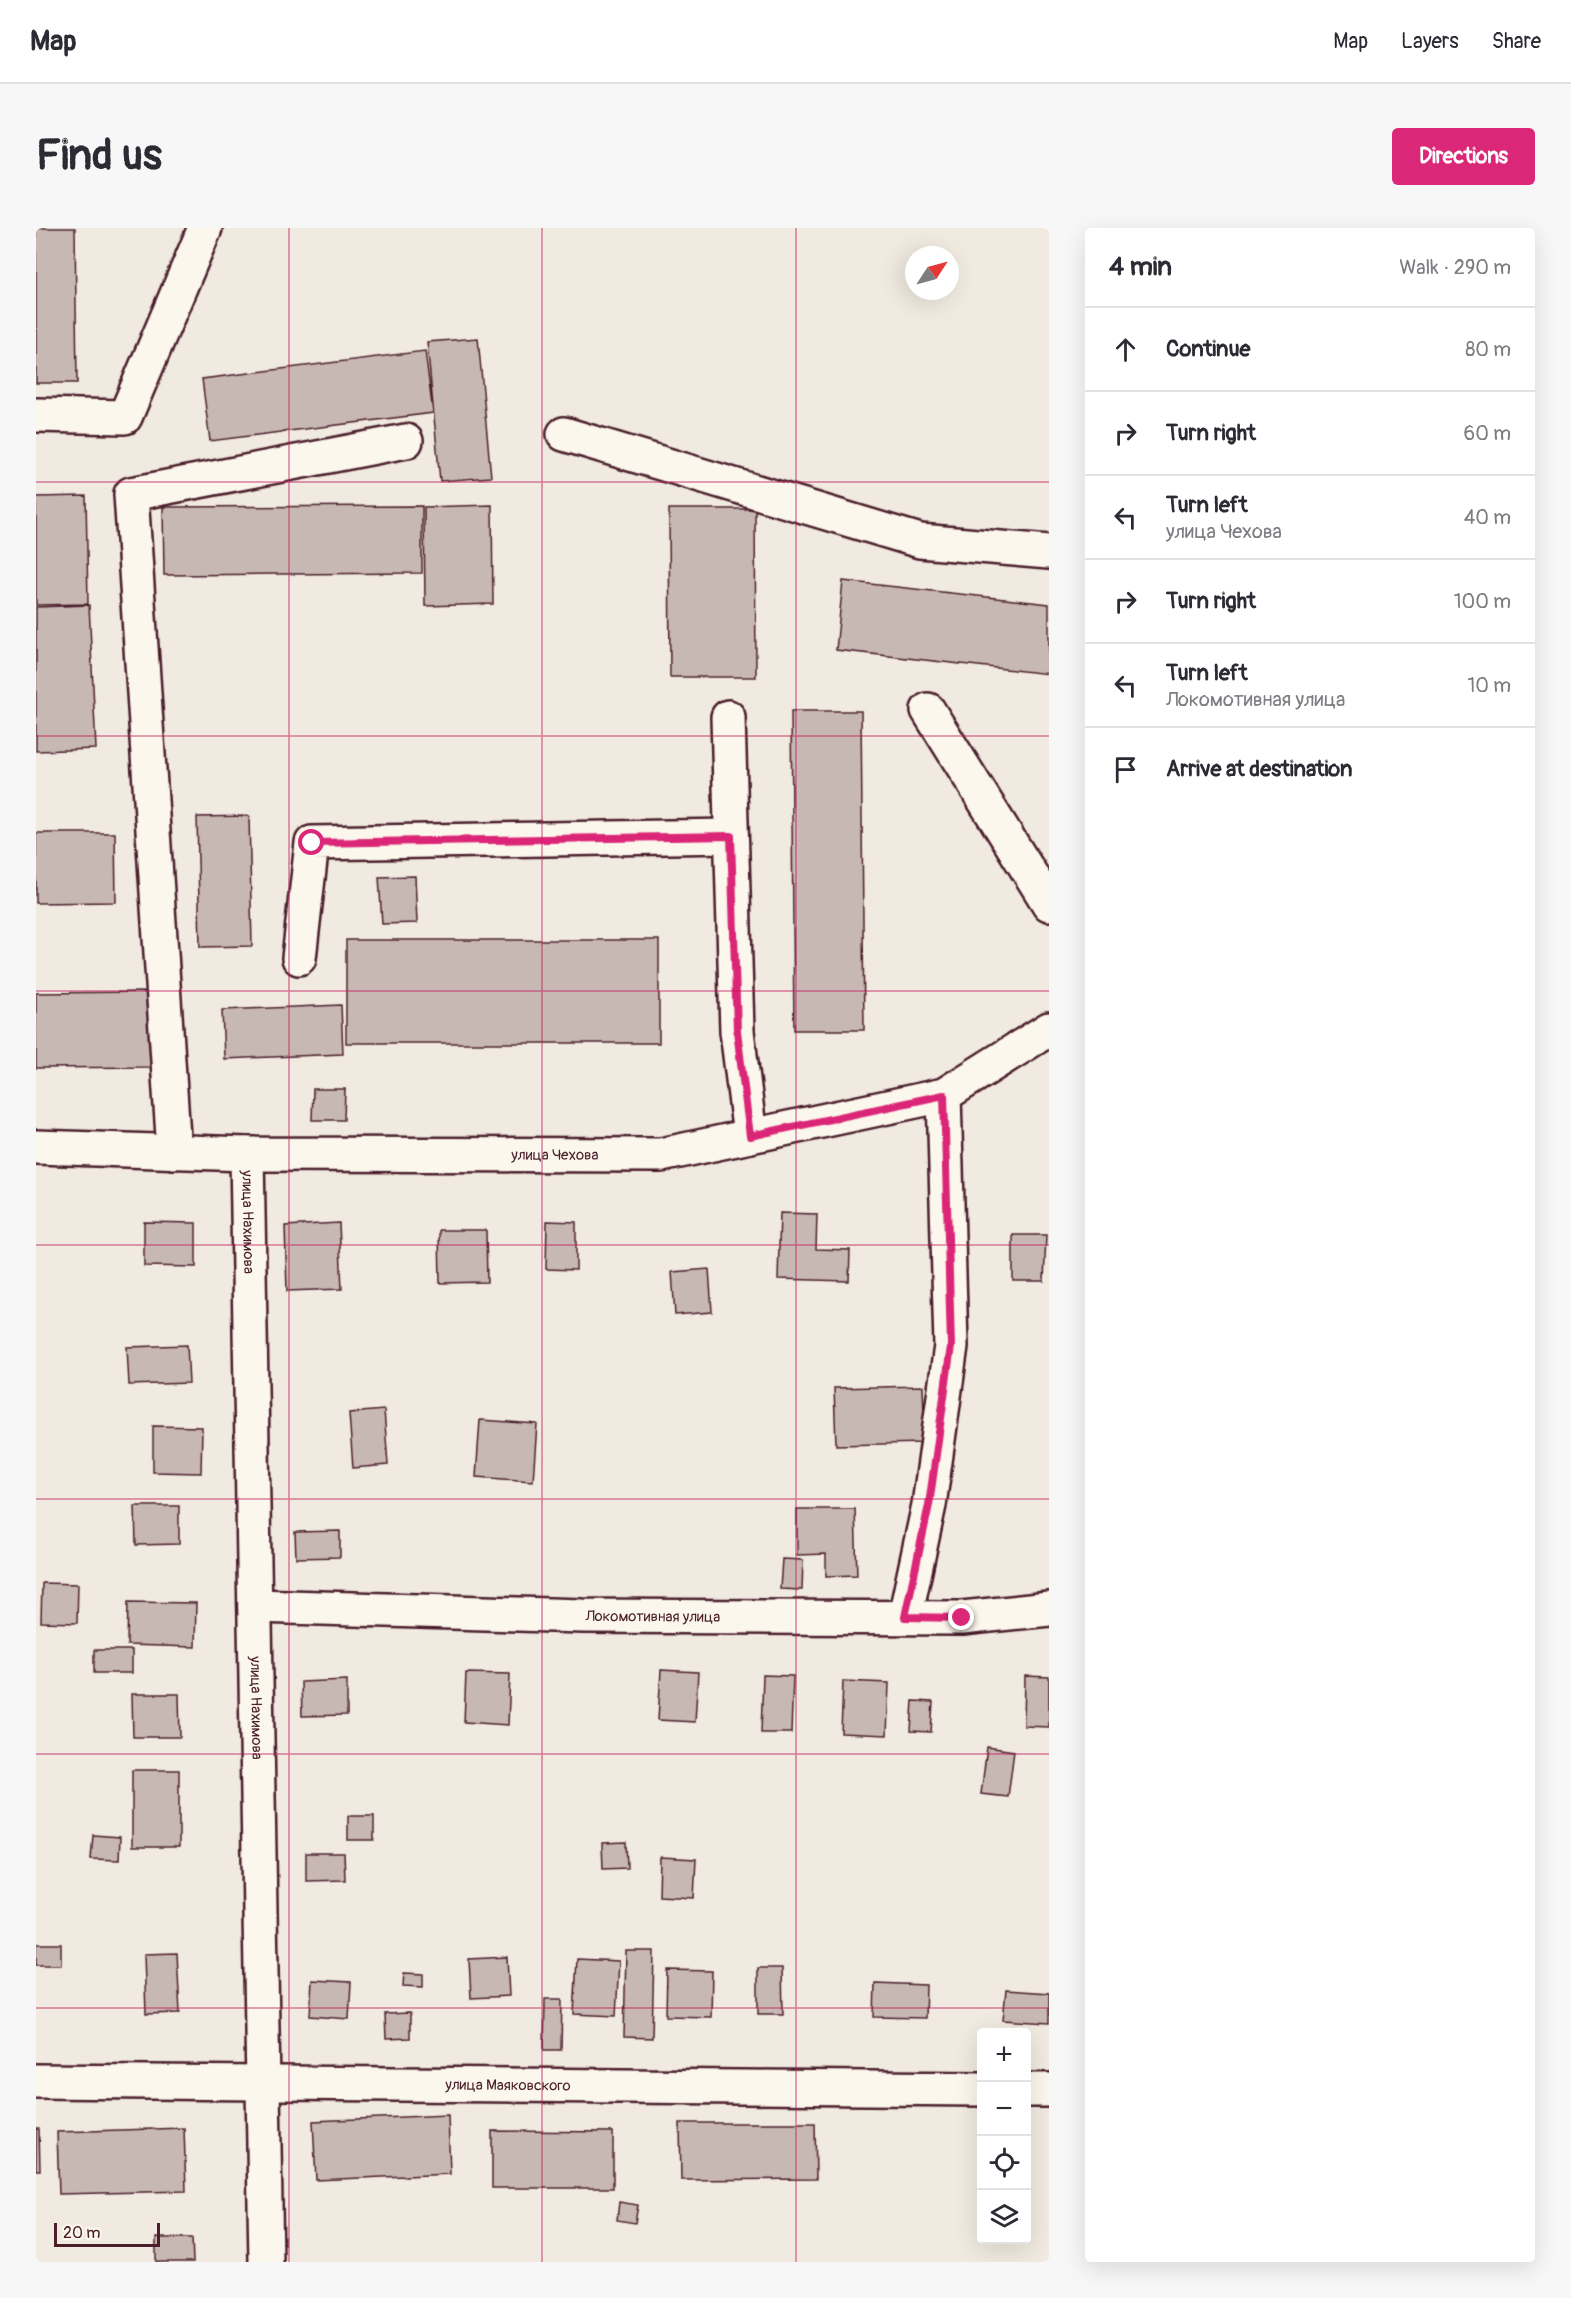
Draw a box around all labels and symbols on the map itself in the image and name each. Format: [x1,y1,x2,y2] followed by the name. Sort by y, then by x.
[905,246,959,300] north arrow
[298,829,324,855] route start
[510,1146,598,1165] street label: улица Чехова
[237,1169,258,1274] street label: улица Нахимова
[948,1604,974,1630] route end
[584,1607,720,1627] street label: Локомотивная улица
[246,1655,266,1760] street label: улица Нахимова
[444,2075,571,2096] street label: улица Маяковского
[54,2220,160,2248] scale bar

